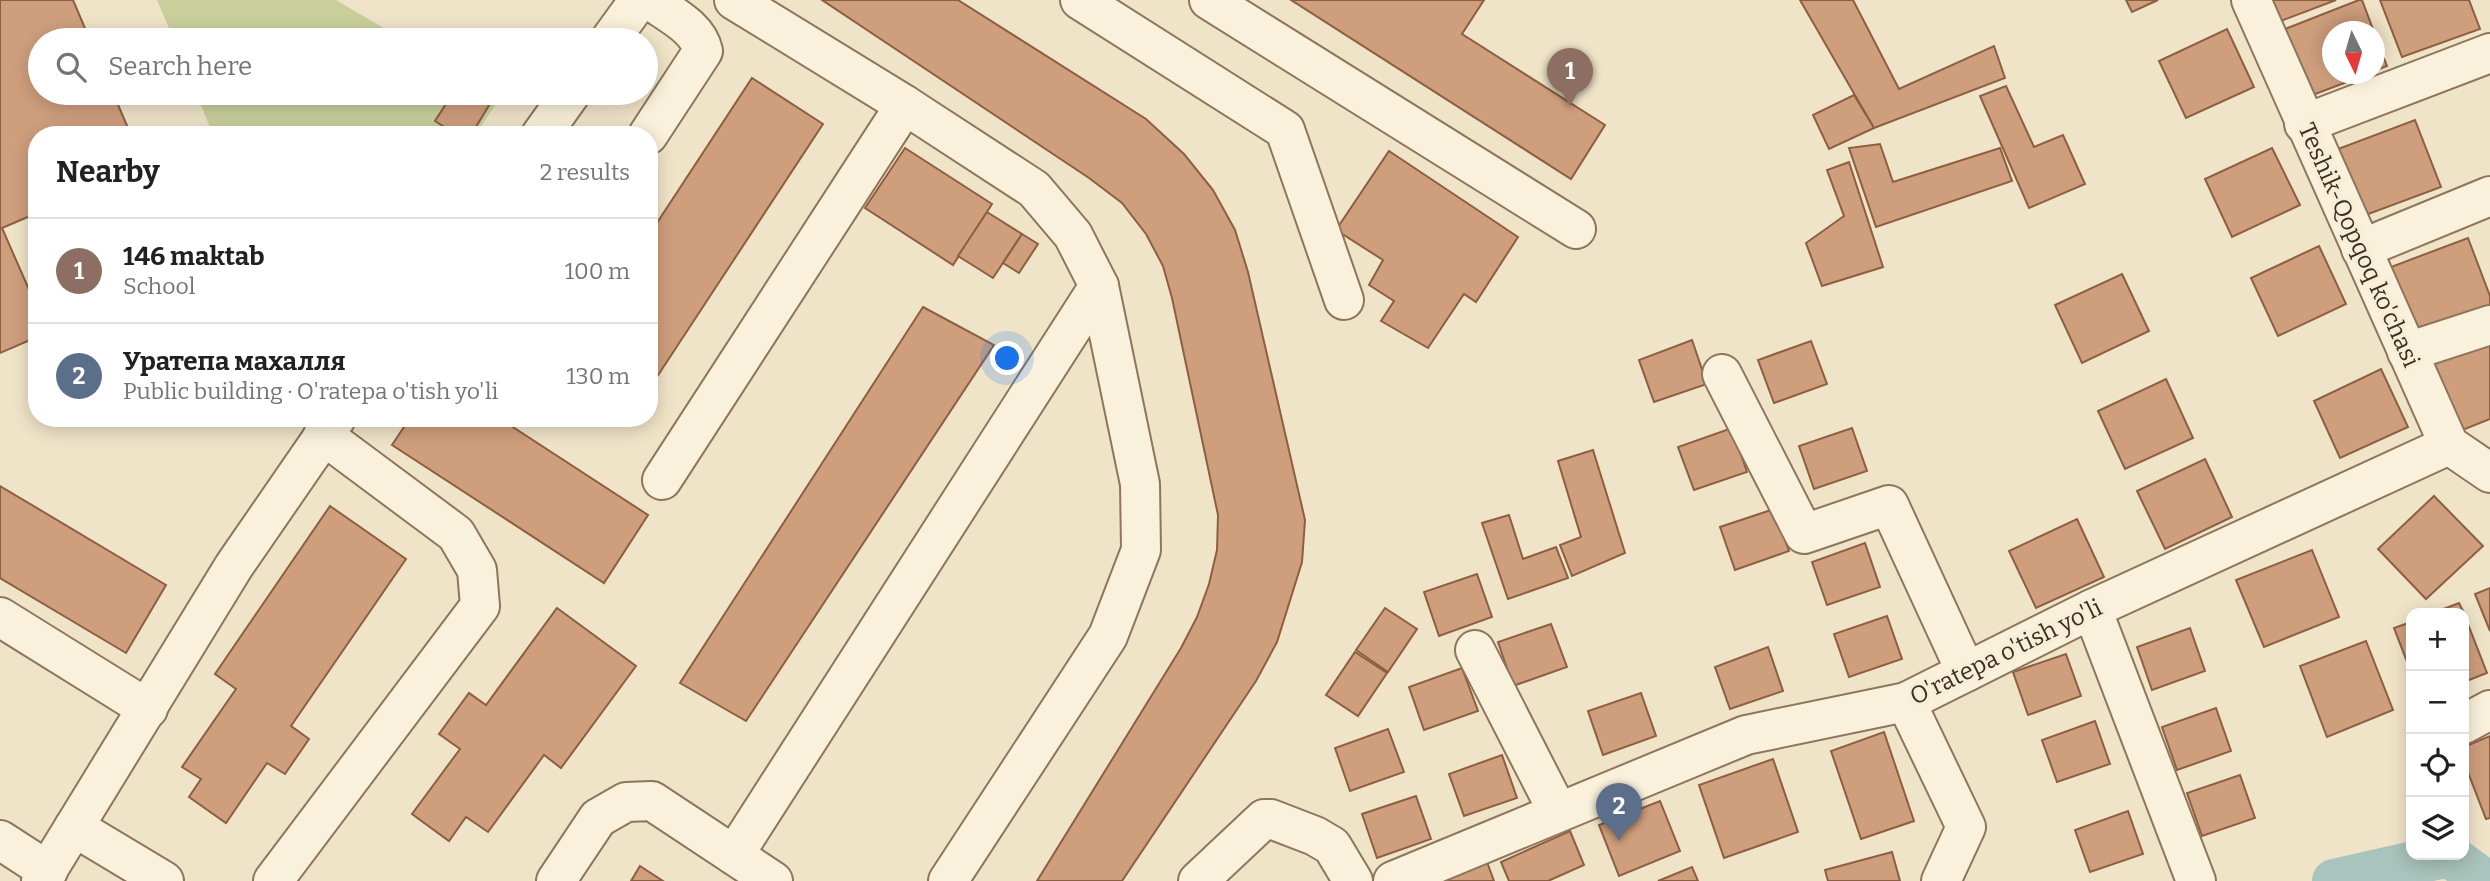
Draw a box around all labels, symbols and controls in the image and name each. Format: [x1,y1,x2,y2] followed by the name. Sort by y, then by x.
[2322,21,2385,84] north arrow
[28,28,658,105] search box
[52,48,90,86] icon: search
[1547,48,1593,106] pin: 1
[108,51,252,82] text: Search here
[2292,119,2426,371] street label: Teshik-Qopqoq ko'chasi
[56,154,160,190] text: Nearby
[540,158,630,186] text: 2 results
[123,241,265,272] text: 146 maktab
[74,257,84,285] text: 1
[565,257,630,285] text: 100 m
[123,272,195,300] text: School
[990,341,1024,375] your location
[123,346,345,377] text: Уратепа махалля
[73,362,85,390] text: 2
[566,362,630,390] text: 130 m
[123,377,498,405] text: Public building · O'ratepa o'tish yo'li
[1905,593,2107,711] street label: O'ratepa o'tish yo'li
[2406,608,2469,860] map controls
[2406,608,2469,671] button: +
[2406,671,2469,734] button: −
[2406,734,2469,797] button: locate
[1596,783,1642,841] pin: 2
[2406,797,2469,860] button: layers

